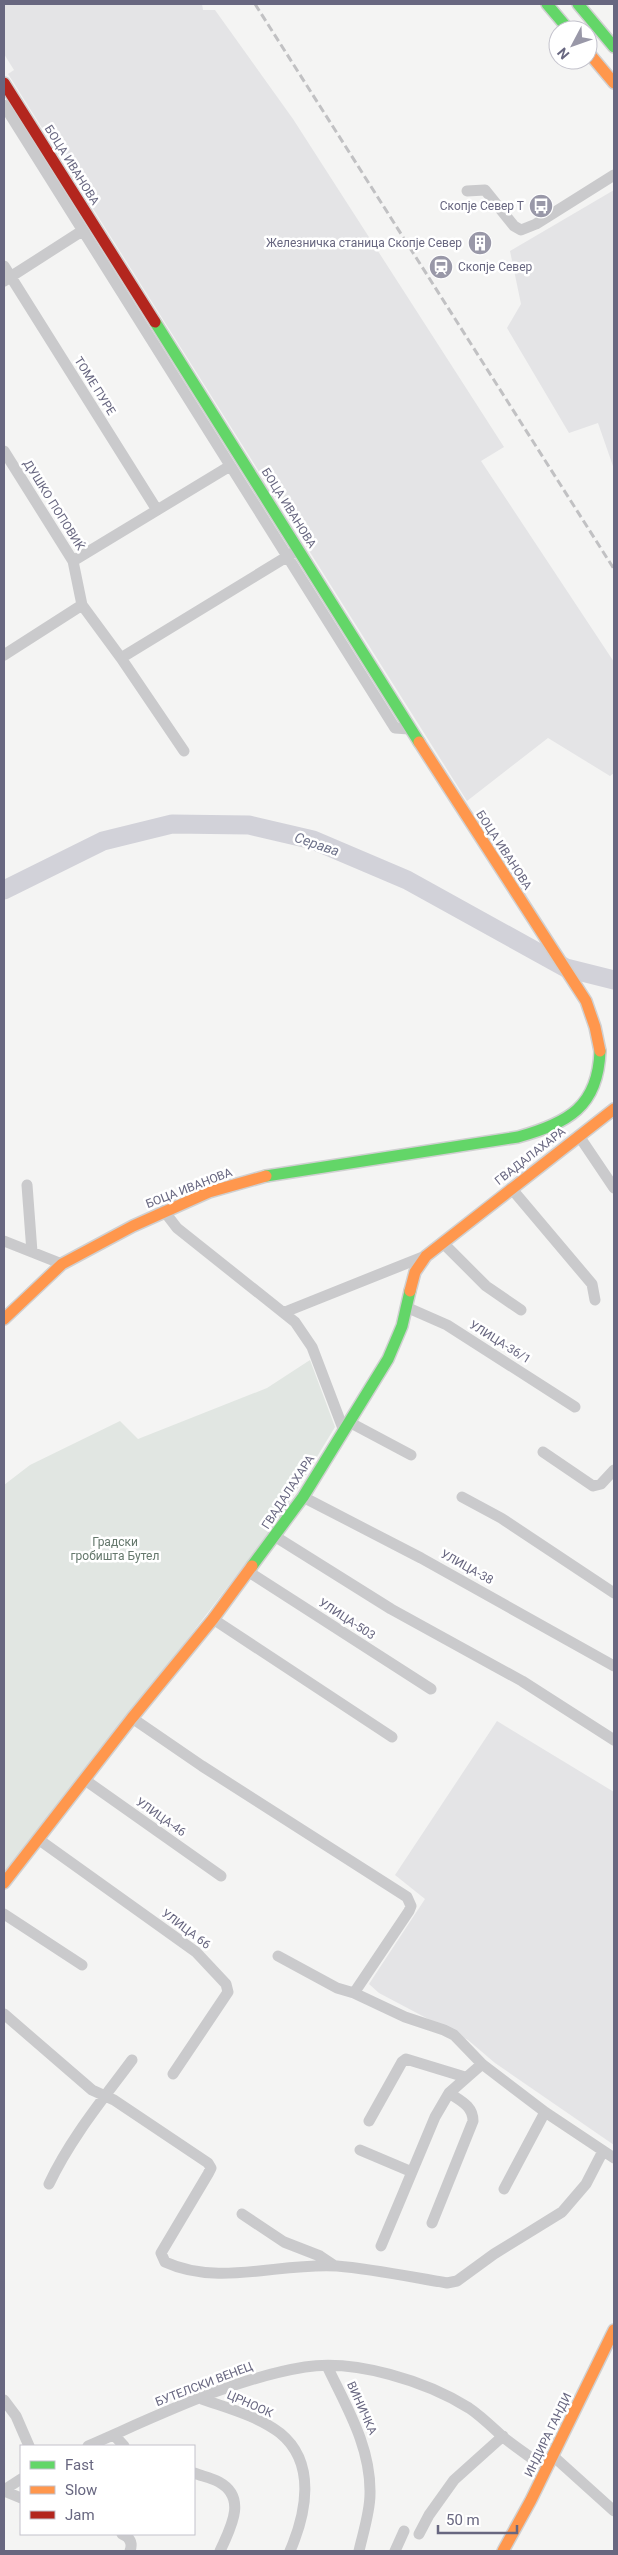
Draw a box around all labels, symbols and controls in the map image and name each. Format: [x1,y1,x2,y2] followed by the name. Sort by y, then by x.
[548,20,598,70] north arrow
[554,45,572,63] text: N
[42,122,102,208] street label: БОЦА ИВАНОВА
[528,193,554,219] bus stop icon: Скопје Север Т
[440,199,524,213] place label: Скопје Север Т
[467,230,493,256] building icon: Железничка станица Скопје Север
[266,236,462,250] place label: Железничка станица Скопје Север
[428,254,454,280] station icon: Скопје Север
[458,260,533,274] place label: Скопје Север
[72,354,119,418] street label: ТОМЕ ПУРЕ
[21,457,89,553] street label: ДУШКО ПОПОВИЌ
[259,465,319,551] street label: БОЦА ИВАНОВА
[473,808,535,892] street label: БОЦА ИВАНОВА
[293,829,341,859] water label: Серава
[492,1124,568,1188] street label: ГВАДАЛАХАРА
[144,1165,234,1211] street label: БОЦА ИВАНОВА
[467,1318,533,1366] street label: УЛИЦА-36/1
[259,1452,317,1532] street label: ГВАДАЛАХАРА
[71,1535,159,1563] park label: Градски гробишта Бутел
[438,1547,496,1587] street label: УЛИЦА-38
[316,1596,378,1642] street label: УЛИЦА-503
[133,1795,189,1839] street label: УЛИЦА-46
[159,1906,213,1952] street label: УЛИЦА 66
[153,2359,255,2409] street label: БУТЕЛСКИ ВЕНЕЦ
[344,2379,380,2437] street label: ВИНИЧКА
[225,2388,276,2421] street label: ЦРНООК
[522,2391,574,2479] street label: ИНДИРА ГАНДИ
[20,2445,195,2535] legend
[65,2456,94,2474] text: Fast
[65,2481,97,2499] text: Slow
[438,2502,517,2534] scale bar
[65,2506,95,2524] text: Jam
[446,2511,480,2529] text: 50 m

